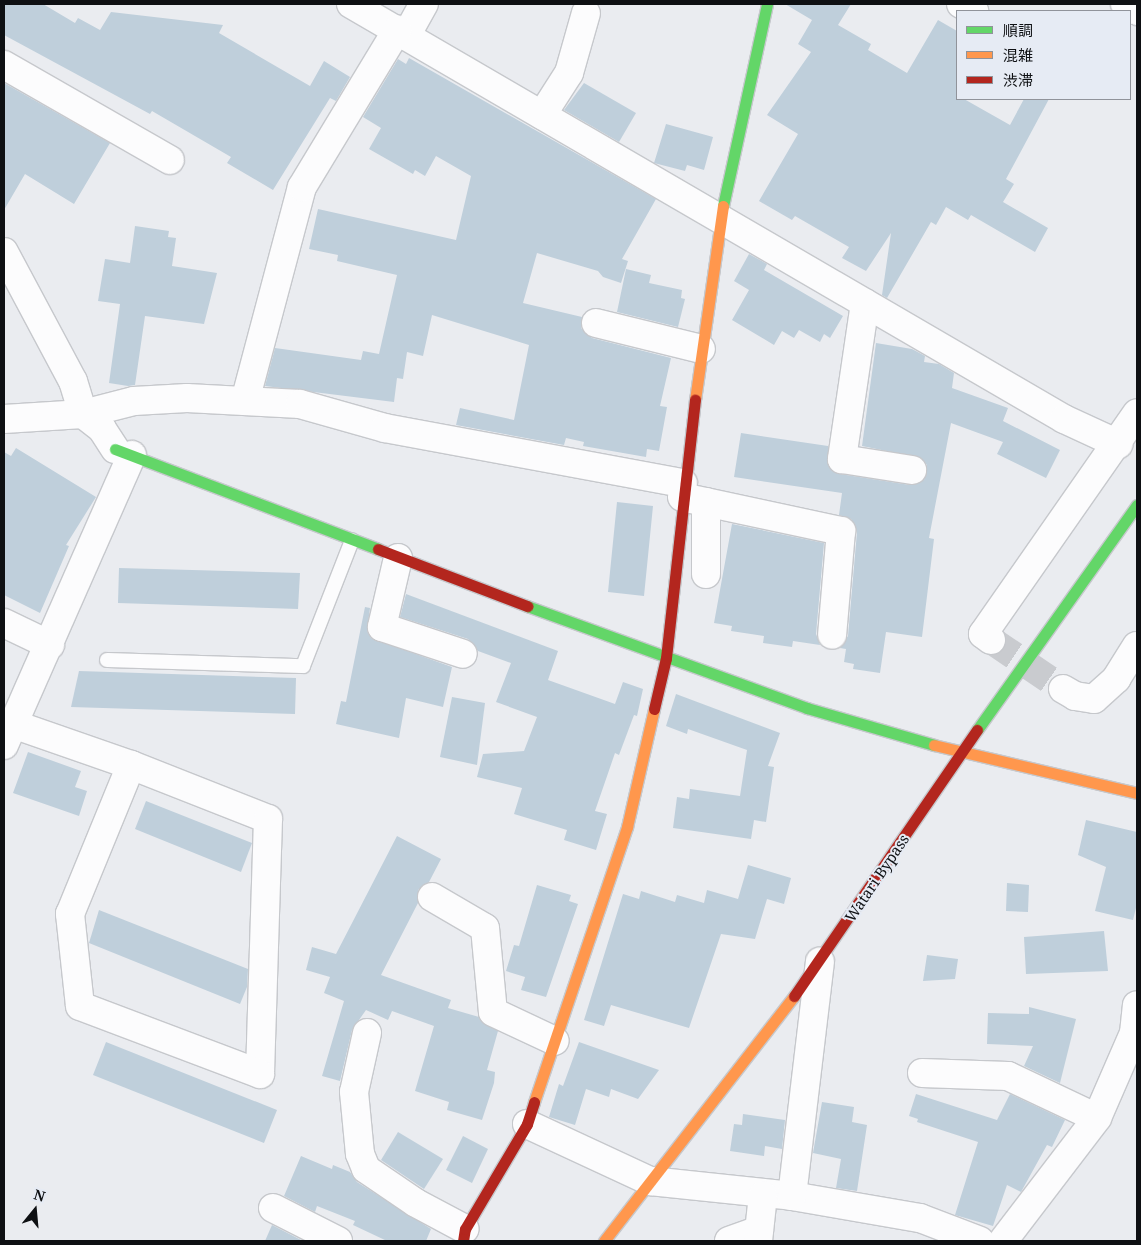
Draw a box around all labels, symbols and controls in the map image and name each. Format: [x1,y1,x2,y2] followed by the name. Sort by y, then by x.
[956,10,1131,100] legend
[1003,20,1033,40] text: 順調
[1003,45,1033,65] text: 混雑
[1003,70,1033,90] text: 渋滞
[841,831,913,925] street label: Watari Bypass
[31,1184,48,1206] text: N
[10,1185,60,1235] north arrow

